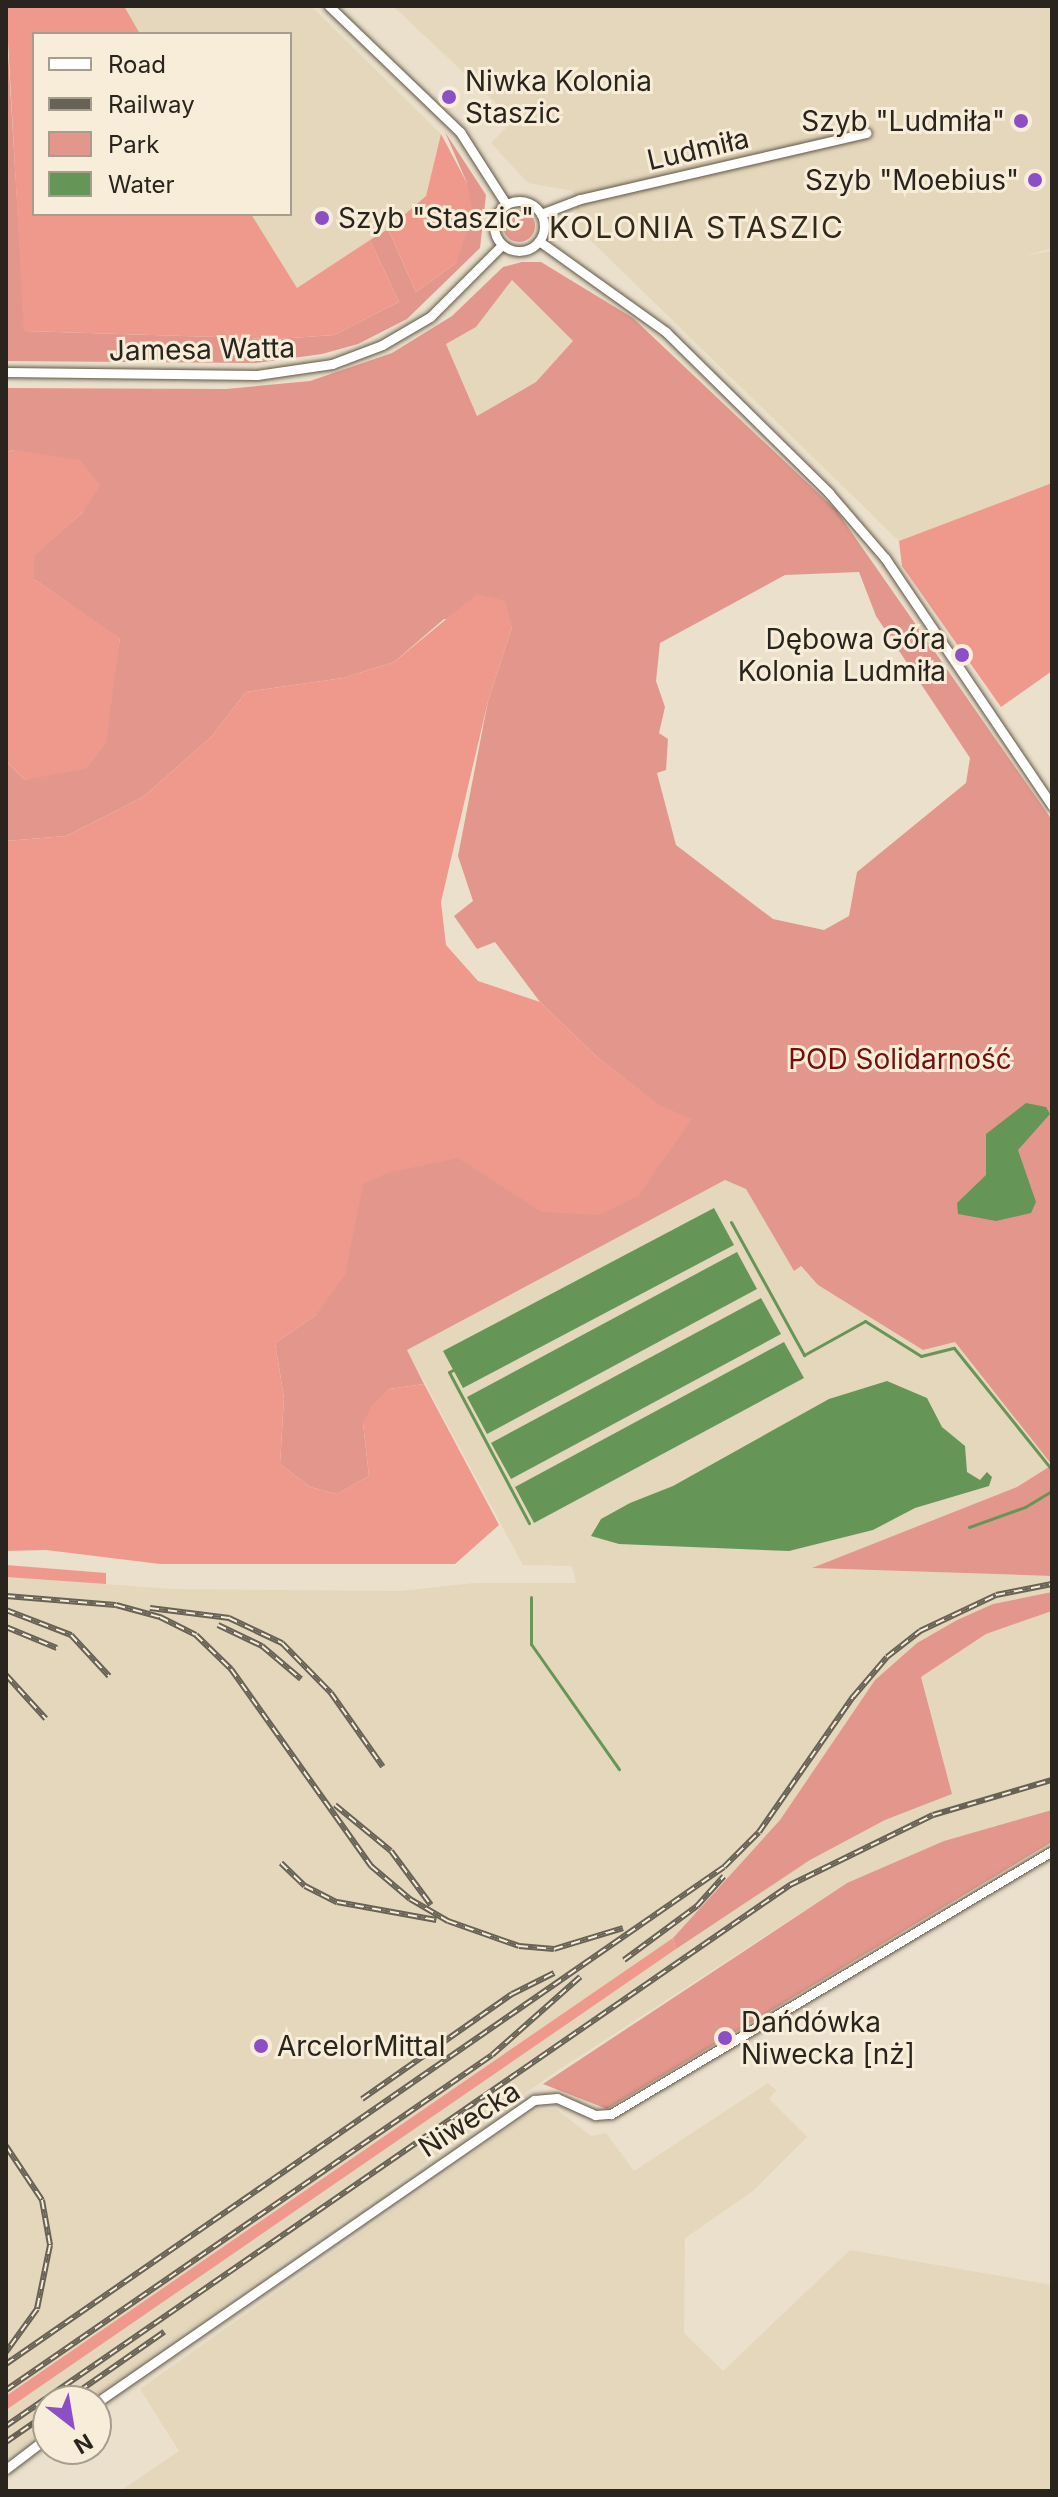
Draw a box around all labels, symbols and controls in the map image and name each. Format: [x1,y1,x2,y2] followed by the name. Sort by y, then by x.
[32,32,292,216] legend
[108,50,166,79] text: Road
[465,64,652,130] place label: Niwka Kolonia Staszic
[440,88,458,106] marker: Niwka Kolonia Staszic
[108,90,195,119] text: Railway
[801,104,1005,138] place label: Szyb "Ludmiła"
[1012,112,1030,130] marker: Szyb "Ludmiła"
[644,121,752,177] street label: Ludmiła
[108,130,159,159] text: Park
[805,163,1019,197] place label: Szyb "Moebius"
[108,170,175,199] text: Water
[1026,171,1044,189] marker: Szyb "Moebius"
[338,201,534,235] place label: Szyb "Staszic"
[313,209,331,227] marker: Szyb "Staszic"
[549,209,845,245] district label: KOLONIA STASZIC
[109,331,295,367] street label: Jamesa Watta
[738,622,946,688] place label: Dębowa Góra Kolonia Ludmiła
[953,646,971,664] marker: Dębowa Góra Kolonia Ludmiła
[788,1042,1012,1076] park label: POD Solidarność
[741,2005,915,2071] place label: Dańdówka Niwecka [nż]
[277,2029,446,2063] place label: ArcelorMittal
[716,2029,734,2047] marker: Dańdówka Niwecka [nż]
[252,2037,270,2055] marker: ArcelorMittal
[412,2074,526,2164] street label: Niwecka
[32,2385,112,2465] north arrow
[69,2428,97,2459] text: N

